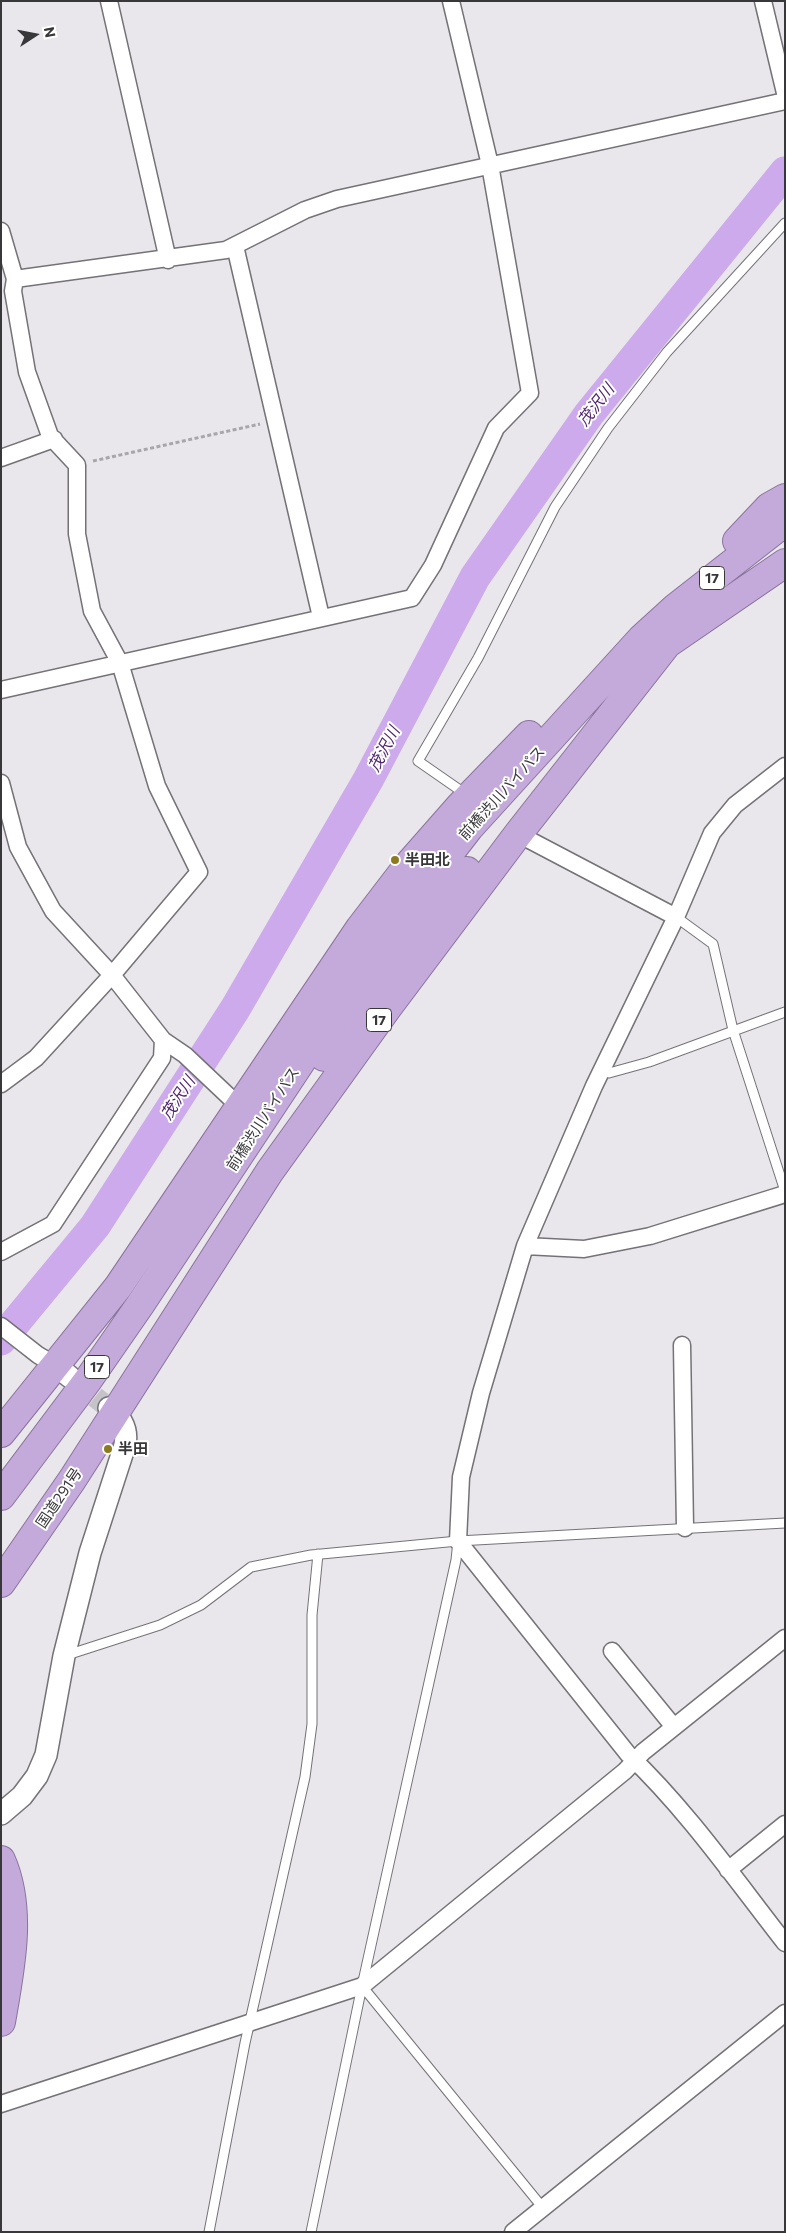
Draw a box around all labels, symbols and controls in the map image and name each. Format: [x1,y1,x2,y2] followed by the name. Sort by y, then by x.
[10,10,60,60] north arrow
[41,25,60,39] text: N
[574,380,618,430] water label: 茂沢川
[700,566,724,590] road number: 17
[364,723,404,775] water label: 茂沢川
[455,742,549,844] street label: 前橋渋川バイパス
[405,851,450,869] place label: 半田北
[389,854,401,866] marker: 半田北
[366,1008,392,1032] road number: 17
[223,1064,303,1174] street label: 前橋渋川バイパス
[157,1073,199,1123] water label: 茂沢川
[84,1355,110,1378] road number: 17
[118,1440,148,1458] place label: 半田
[102,1443,114,1455] marker: 半田
[32,1464,86,1532] street label: 国道291号

